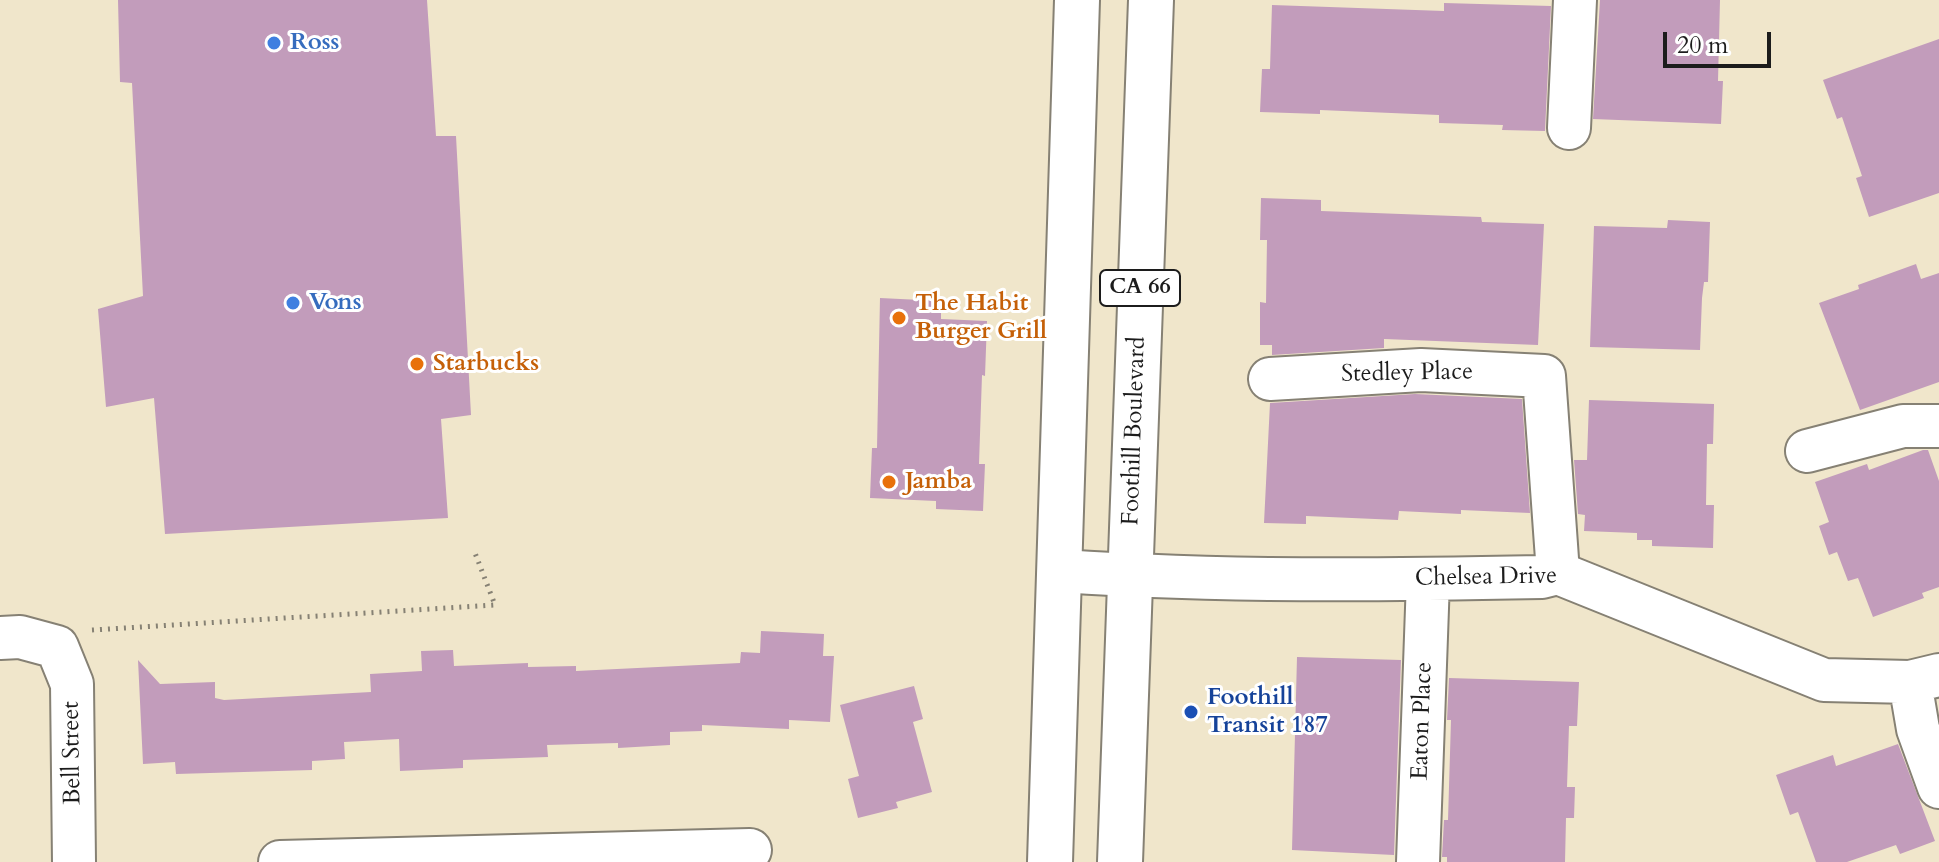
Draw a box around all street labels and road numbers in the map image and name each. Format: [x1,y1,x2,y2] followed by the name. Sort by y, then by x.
[1100,270,1180,306] road number: CA 66
[1117,336,1153,526] street label: Foothill Boulevard
[1341,358,1473,390] street label: Stedley Place
[1415,562,1557,594] street label: Chelsea Drive
[1407,661,1439,781] street label: Eaton Place
[58,701,88,805] street label: Bell Street

